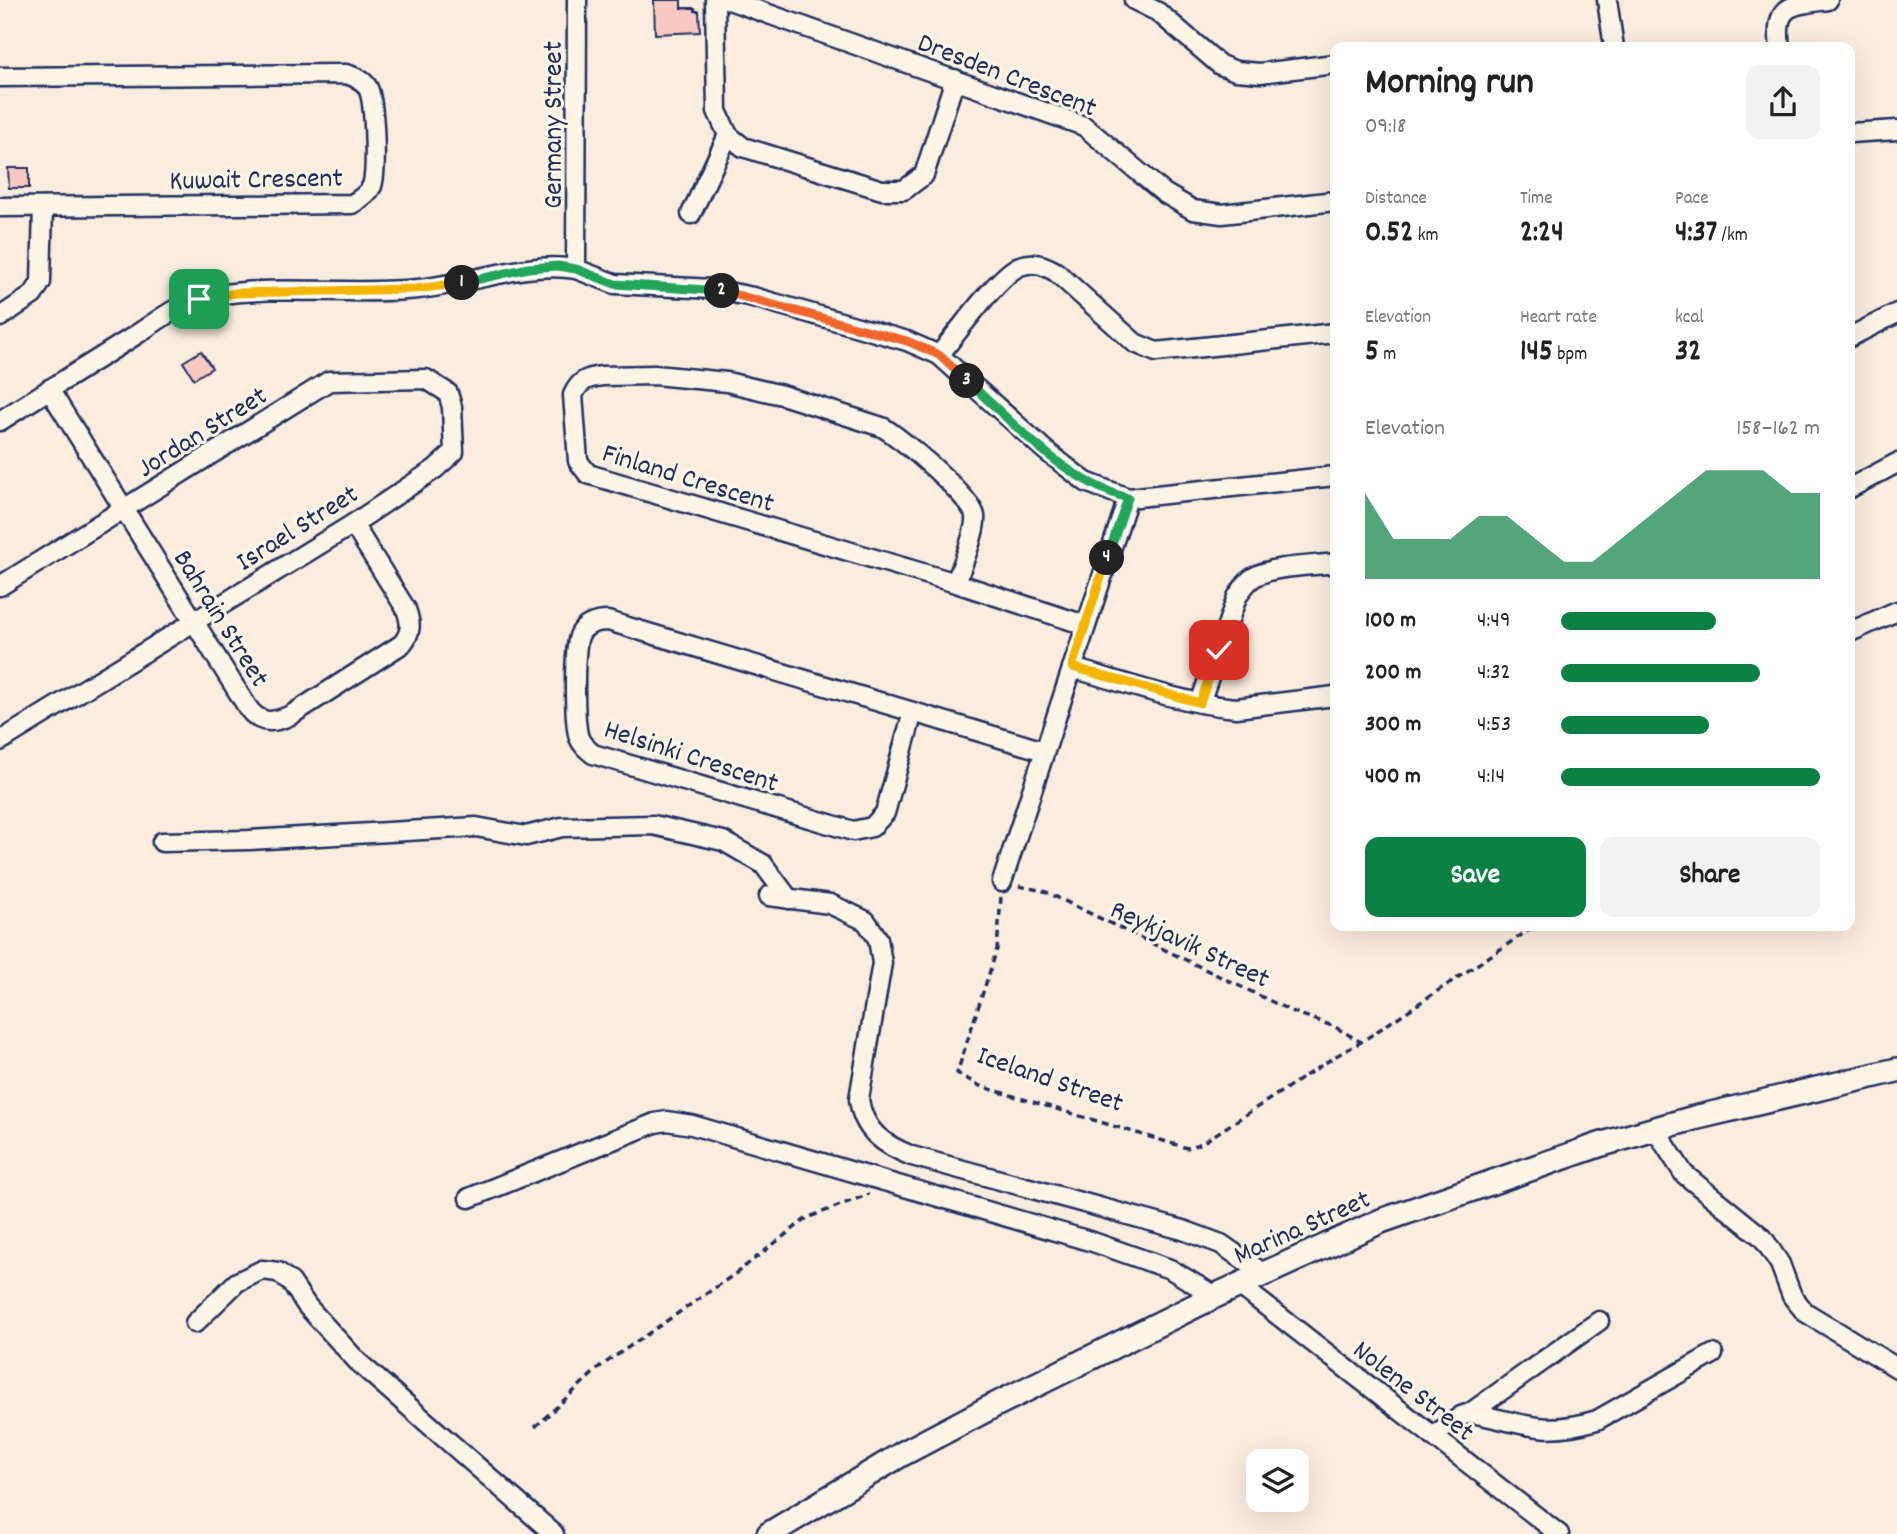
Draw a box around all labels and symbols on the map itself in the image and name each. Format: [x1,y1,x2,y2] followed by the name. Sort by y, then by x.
[911,25,1102,130] street label: Dresden Crescent
[536,41,576,209] street label: Germany Street
[169,160,343,204] street label: Kuwait Crescent
[444,266,480,300] pin: 1
[169,269,229,329] pin
[704,274,740,308] pin: 2
[950,364,984,398] pin: 3
[131,378,276,490] street label: Jordan Street
[597,436,778,526] street label: Finland Crescent
[230,477,368,584] street label: Israel Street
[1090,540,1124,576] pin: 4
[161,543,277,696] street label: Bahrain Street
[1189,620,1249,680] pin
[598,712,783,806] street label: Helsinki Crescent
[1102,892,1275,1001] street label: Reykjavik Street
[971,1038,1128,1125] street label: Iceland Street
[1228,1182,1378,1277] street label: Marina Street
[1342,1333,1481,1453] street label: Nolene Street

